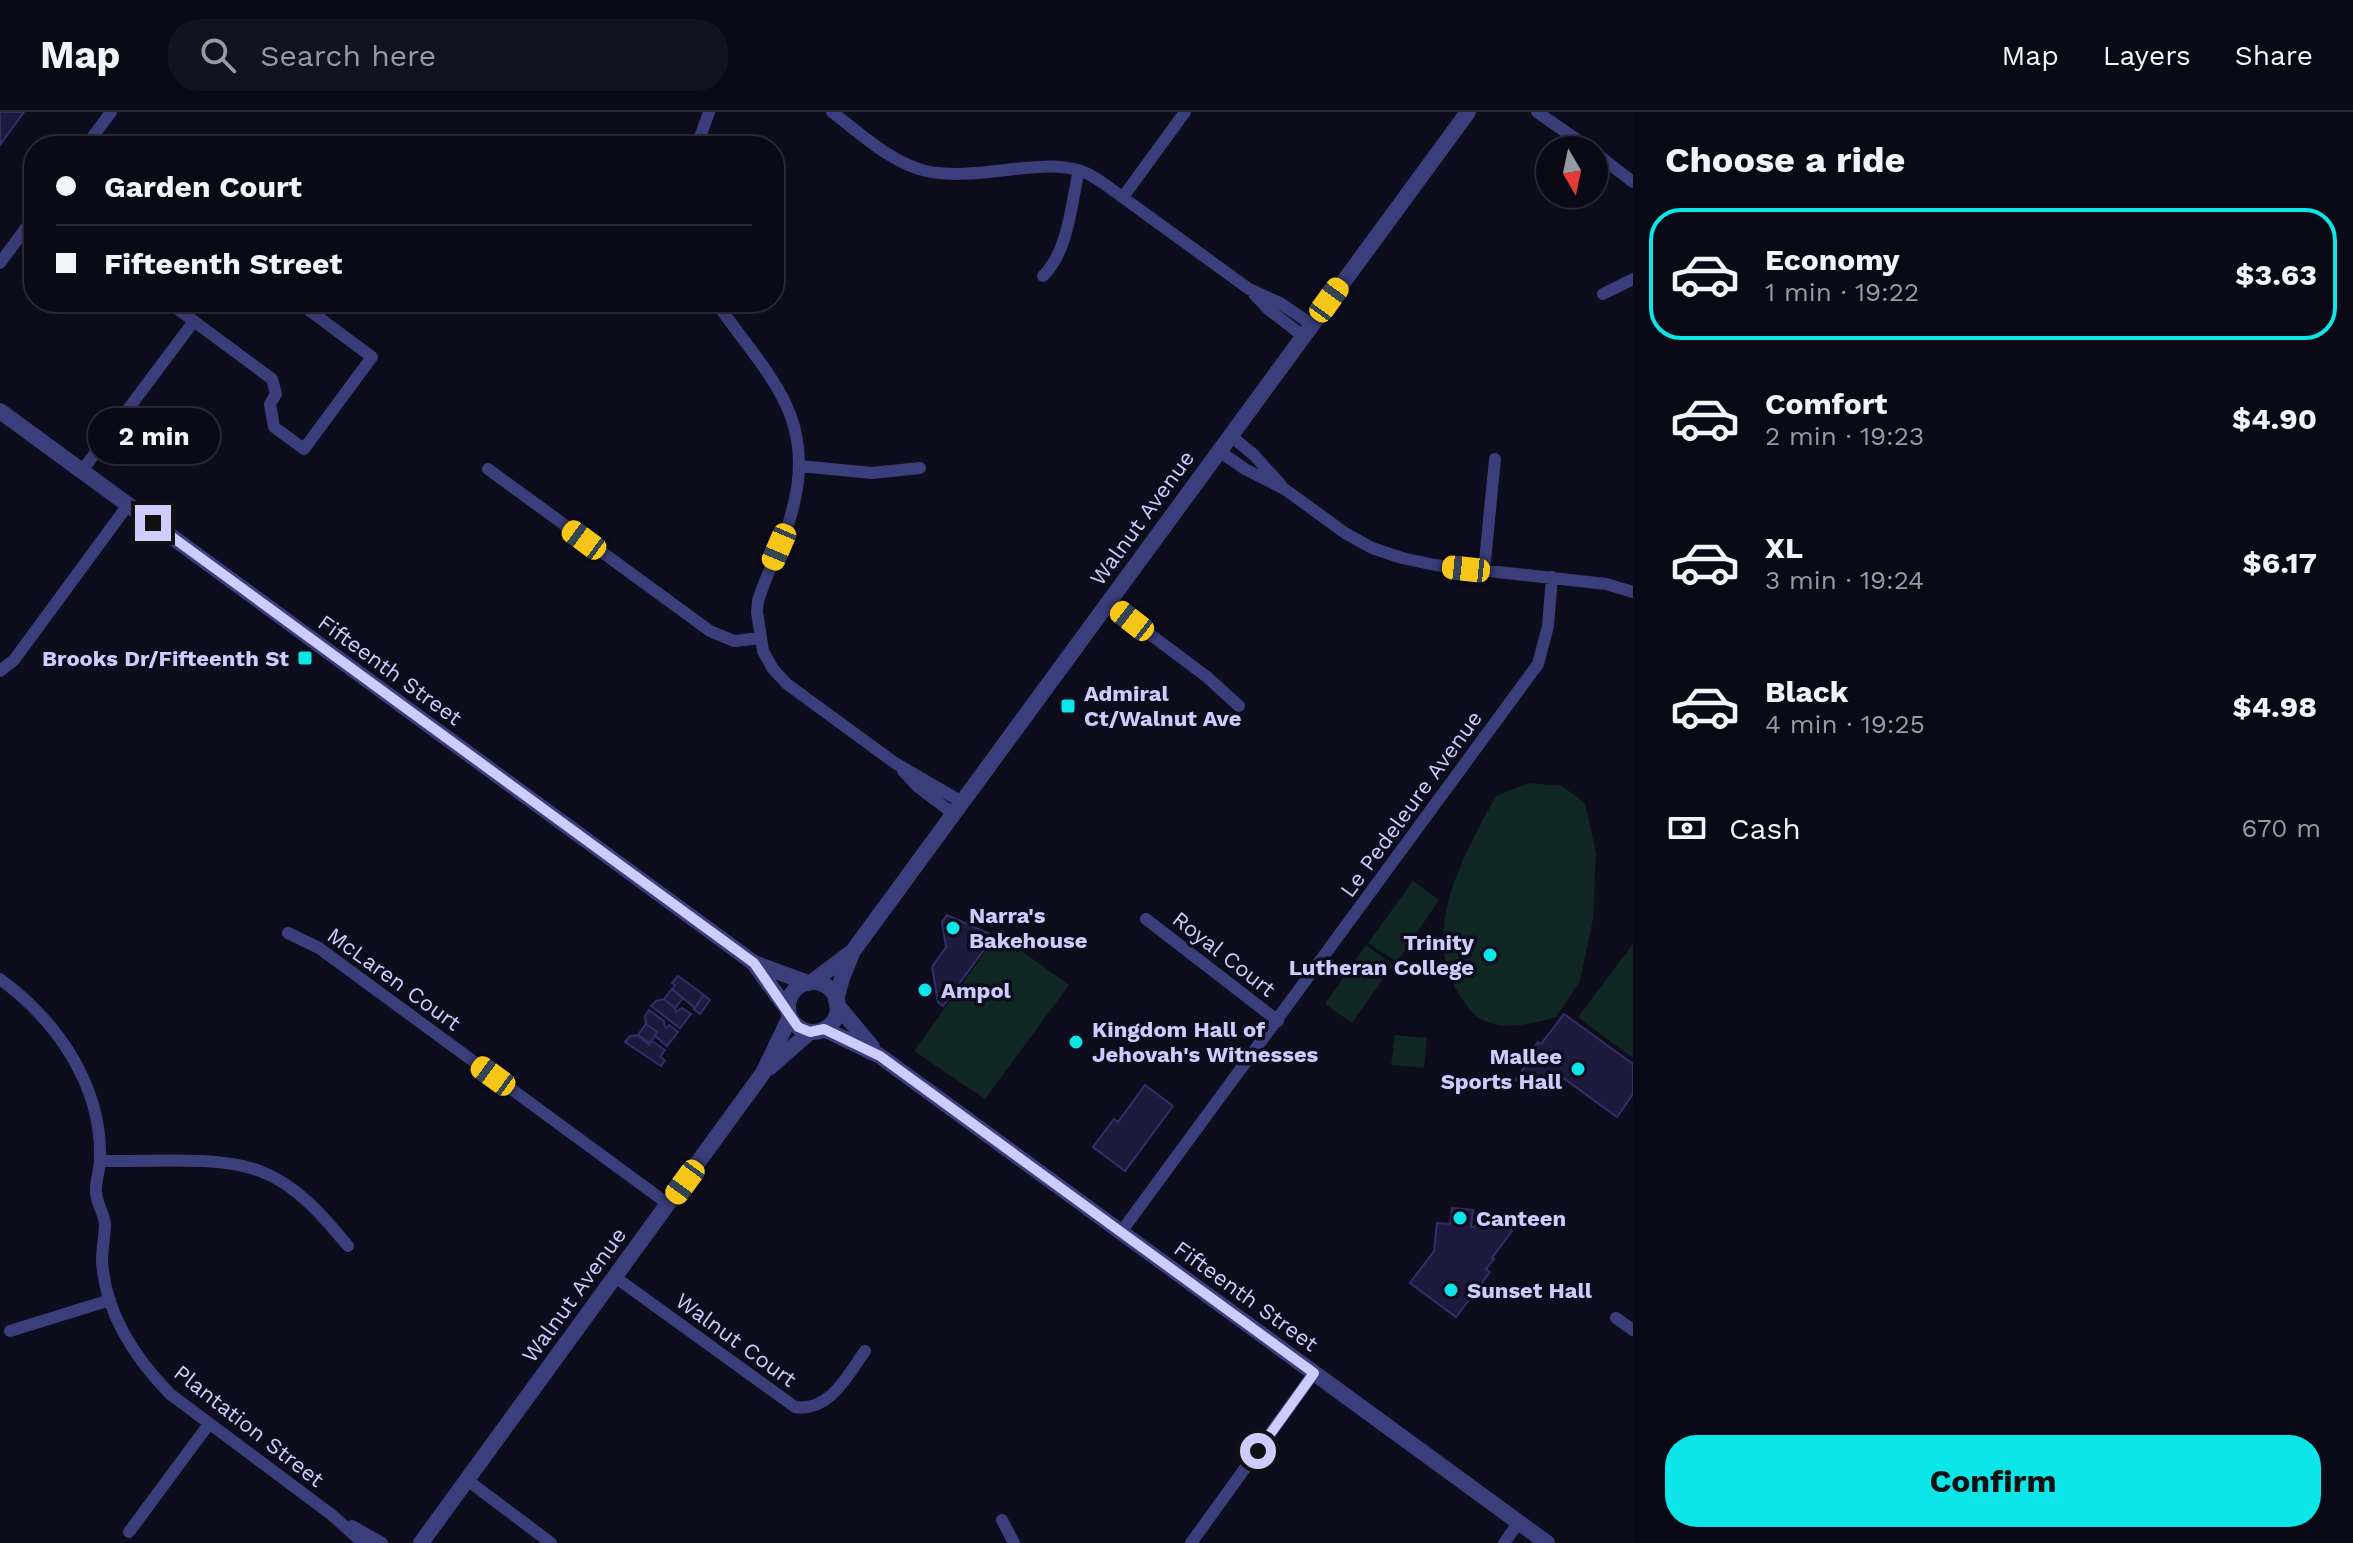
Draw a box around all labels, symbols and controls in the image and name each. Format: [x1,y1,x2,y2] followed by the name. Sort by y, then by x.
[168,19,728,91] search box
[40,33,120,77] text: Map
[196,33,240,77] icon: search
[260,38,436,73] text: Search here
[2002,39,2059,72] text: Map
[2103,39,2191,72] text: Layers
[2235,39,2313,72] text: Share
[1536,136,1608,208] north arrow
[1536,136,1608,208] map controls
[1665,139,1905,181] text: Choose a ride
[104,169,302,204] text: Garden Court
[1669,238,1741,310] icon: car
[1765,242,1900,277] text: Economy
[104,246,342,281] text: Fifteenth Street
[2235,257,2317,292] text: $3.63
[1305,274,1353,326] car
[1765,277,1919,307] text: 1 min · 19:22
[1669,382,1741,454] icon: car
[1765,386,1887,421] text: Comfort
[2232,401,2317,436] text: $4.90
[87,407,219,463] callout: 2 min
[118,421,190,451] text: 2 min
[1765,421,1924,451] text: 2 min · 19:23
[1085,446,1199,590] street label: Walnut Avenue
[135,505,171,541] route end
[558,516,610,564] car
[759,520,799,574] car
[1669,526,1741,598] icon: car
[1765,530,1803,565] text: XL
[2242,545,2317,580] text: $6.17
[1441,555,1491,583] car
[1765,565,1924,595] text: 3 min · 19:24
[1106,597,1158,645] car
[313,609,467,731] street label: Fifteenth Street
[42,646,289,671] place label: Brooks Dr/Fifteenth St
[296,649,314,667] marker: Brooks Dr/Fifteenth St
[1669,670,1741,742] icon: car
[1765,674,1849,709] text: Black
[1084,681,1241,731] place label: Admiral Ct/Walnut Ave
[2233,689,2317,724] text: $4.98
[1059,697,1077,715] marker: Admiral Ct/Walnut Ave
[1335,706,1487,902] street label: Le Pedeleure Avenue
[1765,709,1925,739] text: 4 min · 19:25
[1665,806,1709,850] icon: cash
[1729,811,1801,846] text: Cash
[2242,813,2321,843] text: 670 m
[969,903,1087,953] place label: Narra's Bakehouse
[1168,906,1280,1002] street label: Royal Court
[944,919,962,937] marker: Narra's Bakehouse
[323,922,465,1036] street label: McLaren Court
[1289,930,1475,980] place label: Trinity Lutheran College
[1481,946,1499,964] marker: Trinity Lutheran College
[941,978,1012,1003] place label: Ampol
[916,981,934,999] marker: Ampol
[1092,1017,1319,1067] place label: Kingdom Hall of Jehovah's Witnesses
[1067,1033,1085,1051] marker: Kingdom Hall of Jehovah's Witnesses
[1441,1044,1563,1094] place label: Mallee Sports Hall
[467,1052,519,1100] car
[1569,1060,1587,1078] marker: Mallee Sports Hall
[661,1156,709,1208] car
[1476,1206,1566,1231] place label: Canteen
[1451,1209,1469,1227] marker: Canteen
[517,1223,631,1367] street label: Walnut Avenue
[1169,1235,1323,1357] street label: Fifteenth Street
[1467,1278,1593,1303] place label: Sunset Hall
[1442,1281,1460,1299] marker: Sunset Hall
[671,1288,801,1392] street label: Walnut Court
[169,1360,329,1492] street label: Plantation Street
[1240,1433,1276,1469] route start
[1665,1435,2321,1527] button: Confirm

